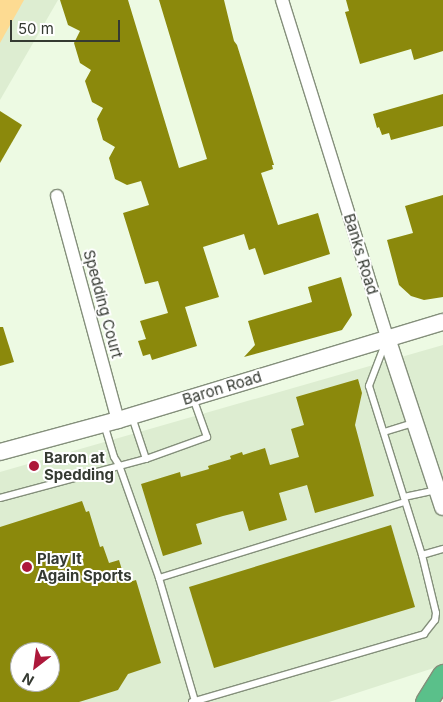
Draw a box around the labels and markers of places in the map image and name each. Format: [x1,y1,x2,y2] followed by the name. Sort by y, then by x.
[44,448,114,483] place label: Baron at Spedding
[28,460,40,472] marker: Baron at Spedding
[37,549,132,584] place label: Play It Again Sports
[21,561,33,573] marker: Play It Again Sports

